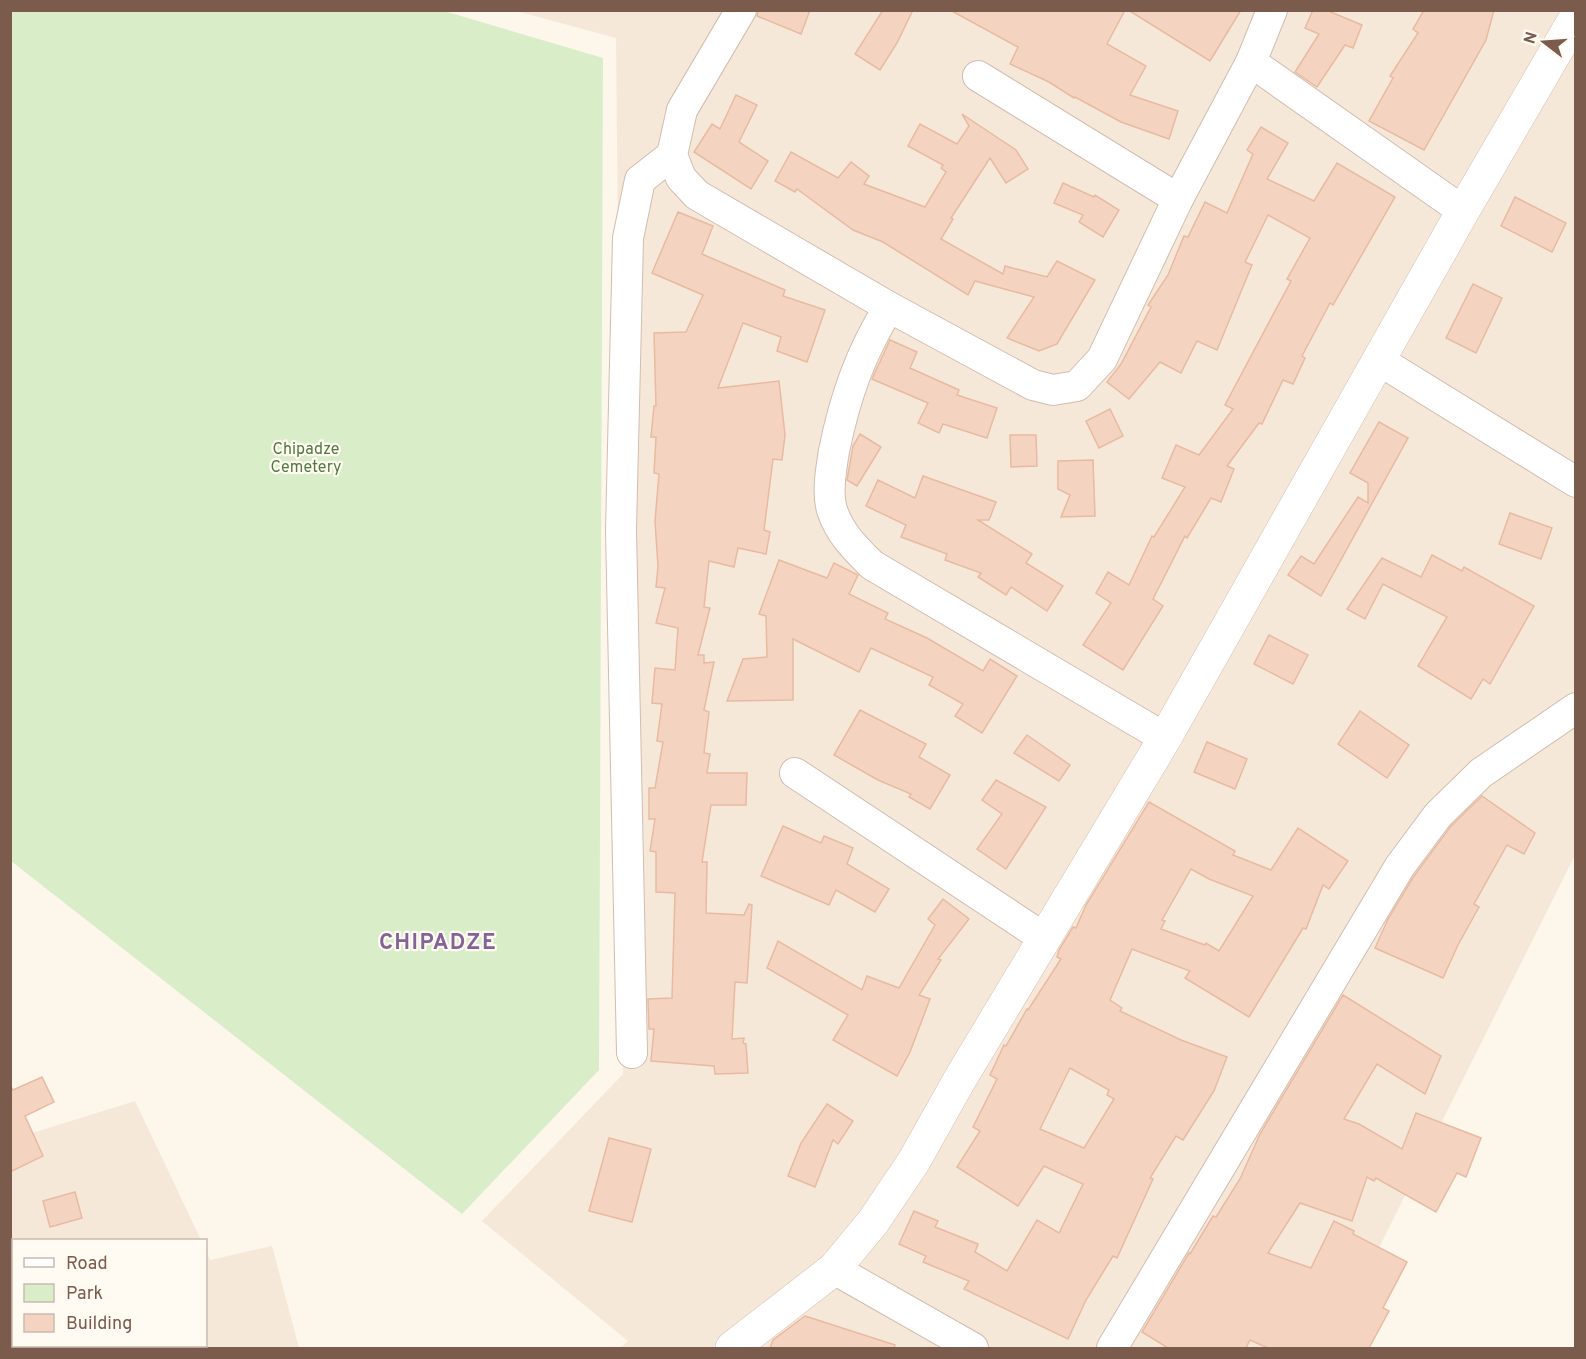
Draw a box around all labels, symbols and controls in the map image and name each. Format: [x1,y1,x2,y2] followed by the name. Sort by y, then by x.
[1514,12,1574,72] north arrow
[1520,30,1543,47] text: N
[271,440,341,478] park label: Chipadze Cemetery
[379,930,497,957] district label: CHIPADZE
[12,1239,207,1347] legend
[66,1253,108,1276] text: Road
[66,1283,103,1306] text: Park
[66,1313,132,1336] text: Building

